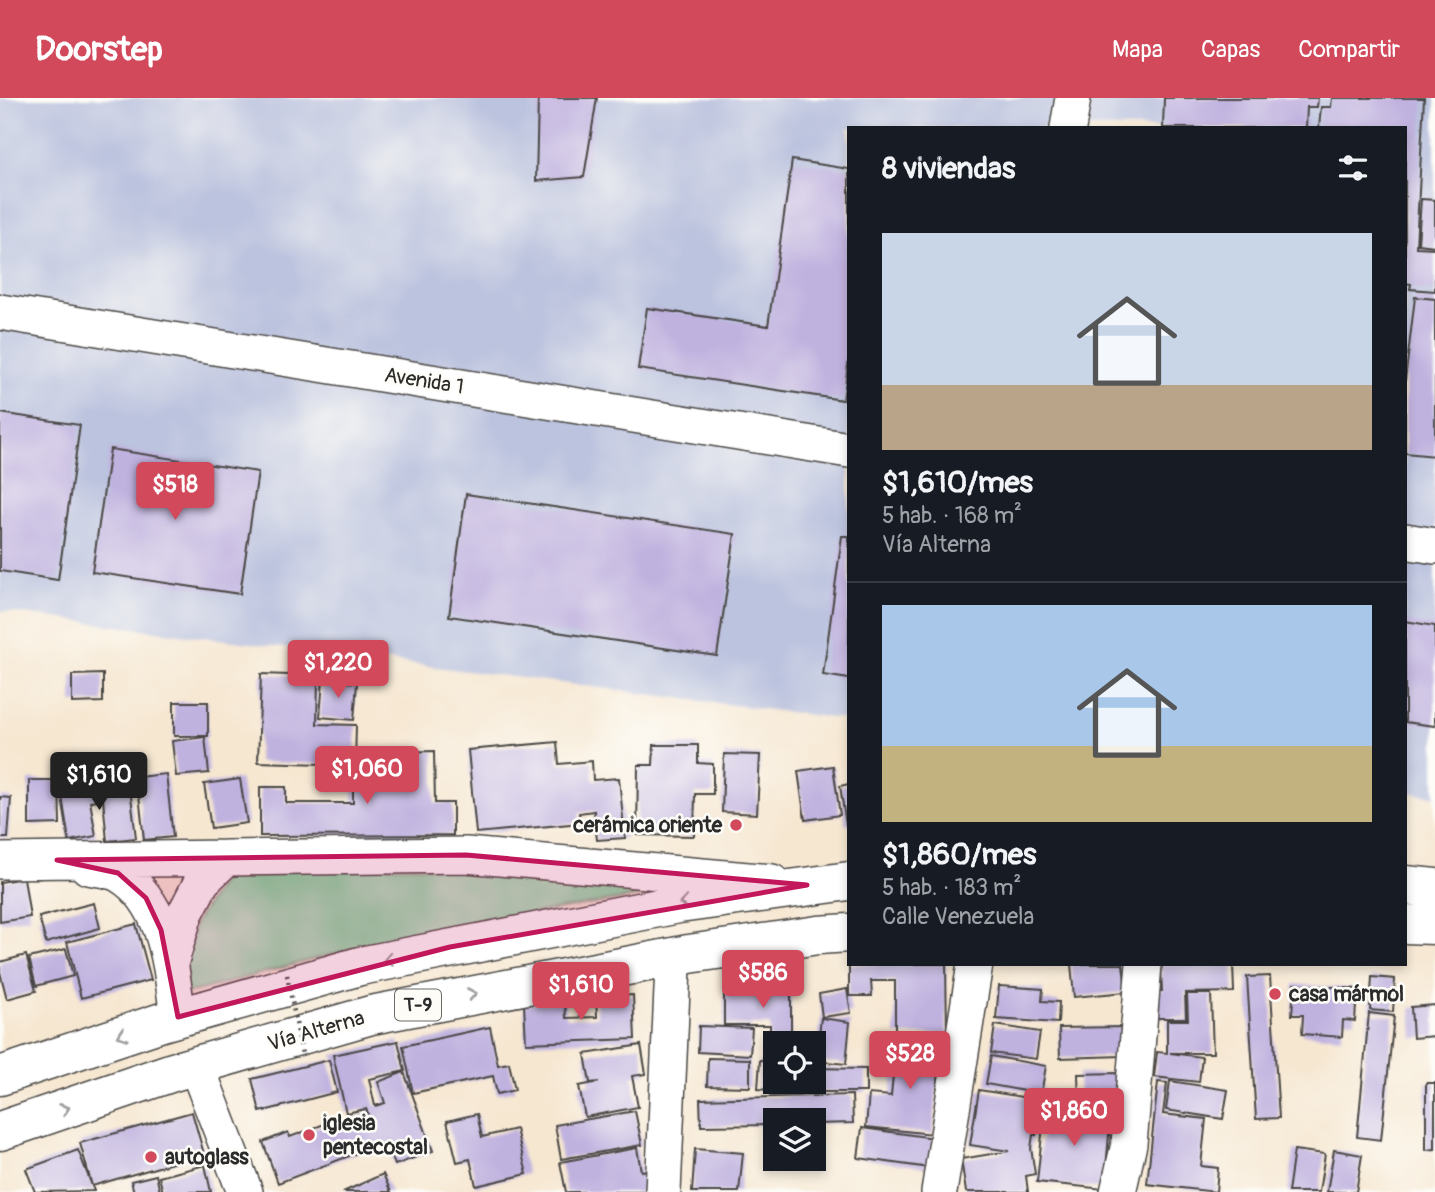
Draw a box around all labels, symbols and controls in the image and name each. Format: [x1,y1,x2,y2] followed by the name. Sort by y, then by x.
[35,29,163,70] text: Doorstep
[1112,35,1163,64] text: Mapa
[1201,35,1260,64] text: Capas
[1298,35,1400,64] text: Compartir
[1334,149,1372,187] icon: filters
[882,150,1015,187] text: 8 viviendas
[1064,278,1190,404] icon: home
[382,361,466,401] street label: Avenida 1
[134,462,216,522] pin: $518
[882,464,1033,501] text: $1,610/mes
[152,470,198,499] text: $518
[882,501,1022,530] text: 5 hab. · 168 m²
[882,530,991,559] text: Vía Alterna
[281,640,395,700] pin: $1,220
[304,648,372,677] text: $1,220
[1064,650,1190,776] icon: home
[310,746,424,806] pin: $1,060
[42,752,156,812] pin: $1,610
[331,754,403,783] text: $1,060
[66,760,132,789] text: $1,610
[572,812,723,839] place label: cerámica oriente
[728,817,744,833] marker: cerámica oriente
[882,836,1036,873] text: $1,860/mes
[882,873,1021,902] text: 5 hab. · 183 m²
[678,896,690,911] one-way arrow
[882,902,1034,931] text: Calle Venezuela
[722,950,804,1010] pin: $586
[382,951,394,966] one-way arrow
[738,958,788,987] text: $586
[524,962,638,1022] pin: $1,610
[548,970,614,999] text: $1,610
[1288,981,1404,1008] place label: casa mármol
[1267,986,1283,1002] marker: casa mármol
[466,987,478,1002] one-way arrow
[395,990,441,1021] road number: T-9
[265,1004,367,1058] street label: Vía Alterna
[117,1027,129,1041] one-way arrow
[763,1031,826,1171] map controls
[763,1031,826,1094] button: locate
[869,1032,951,1091] pin: $528
[885,1039,935,1068] text: $528
[1017,1088,1131,1148] pin: $1,860
[1040,1096,1108,1125] text: $1,860
[58,1103,70,1117] one-way arrow
[763,1108,826,1171] button: layers
[323,1110,428,1161] place label: iglesia pentecostal
[301,1127,317,1143] marker: iglesia pentecostal
[165,1144,249,1171] place label: autoglass
[143,1149,159,1165] marker: autoglass

